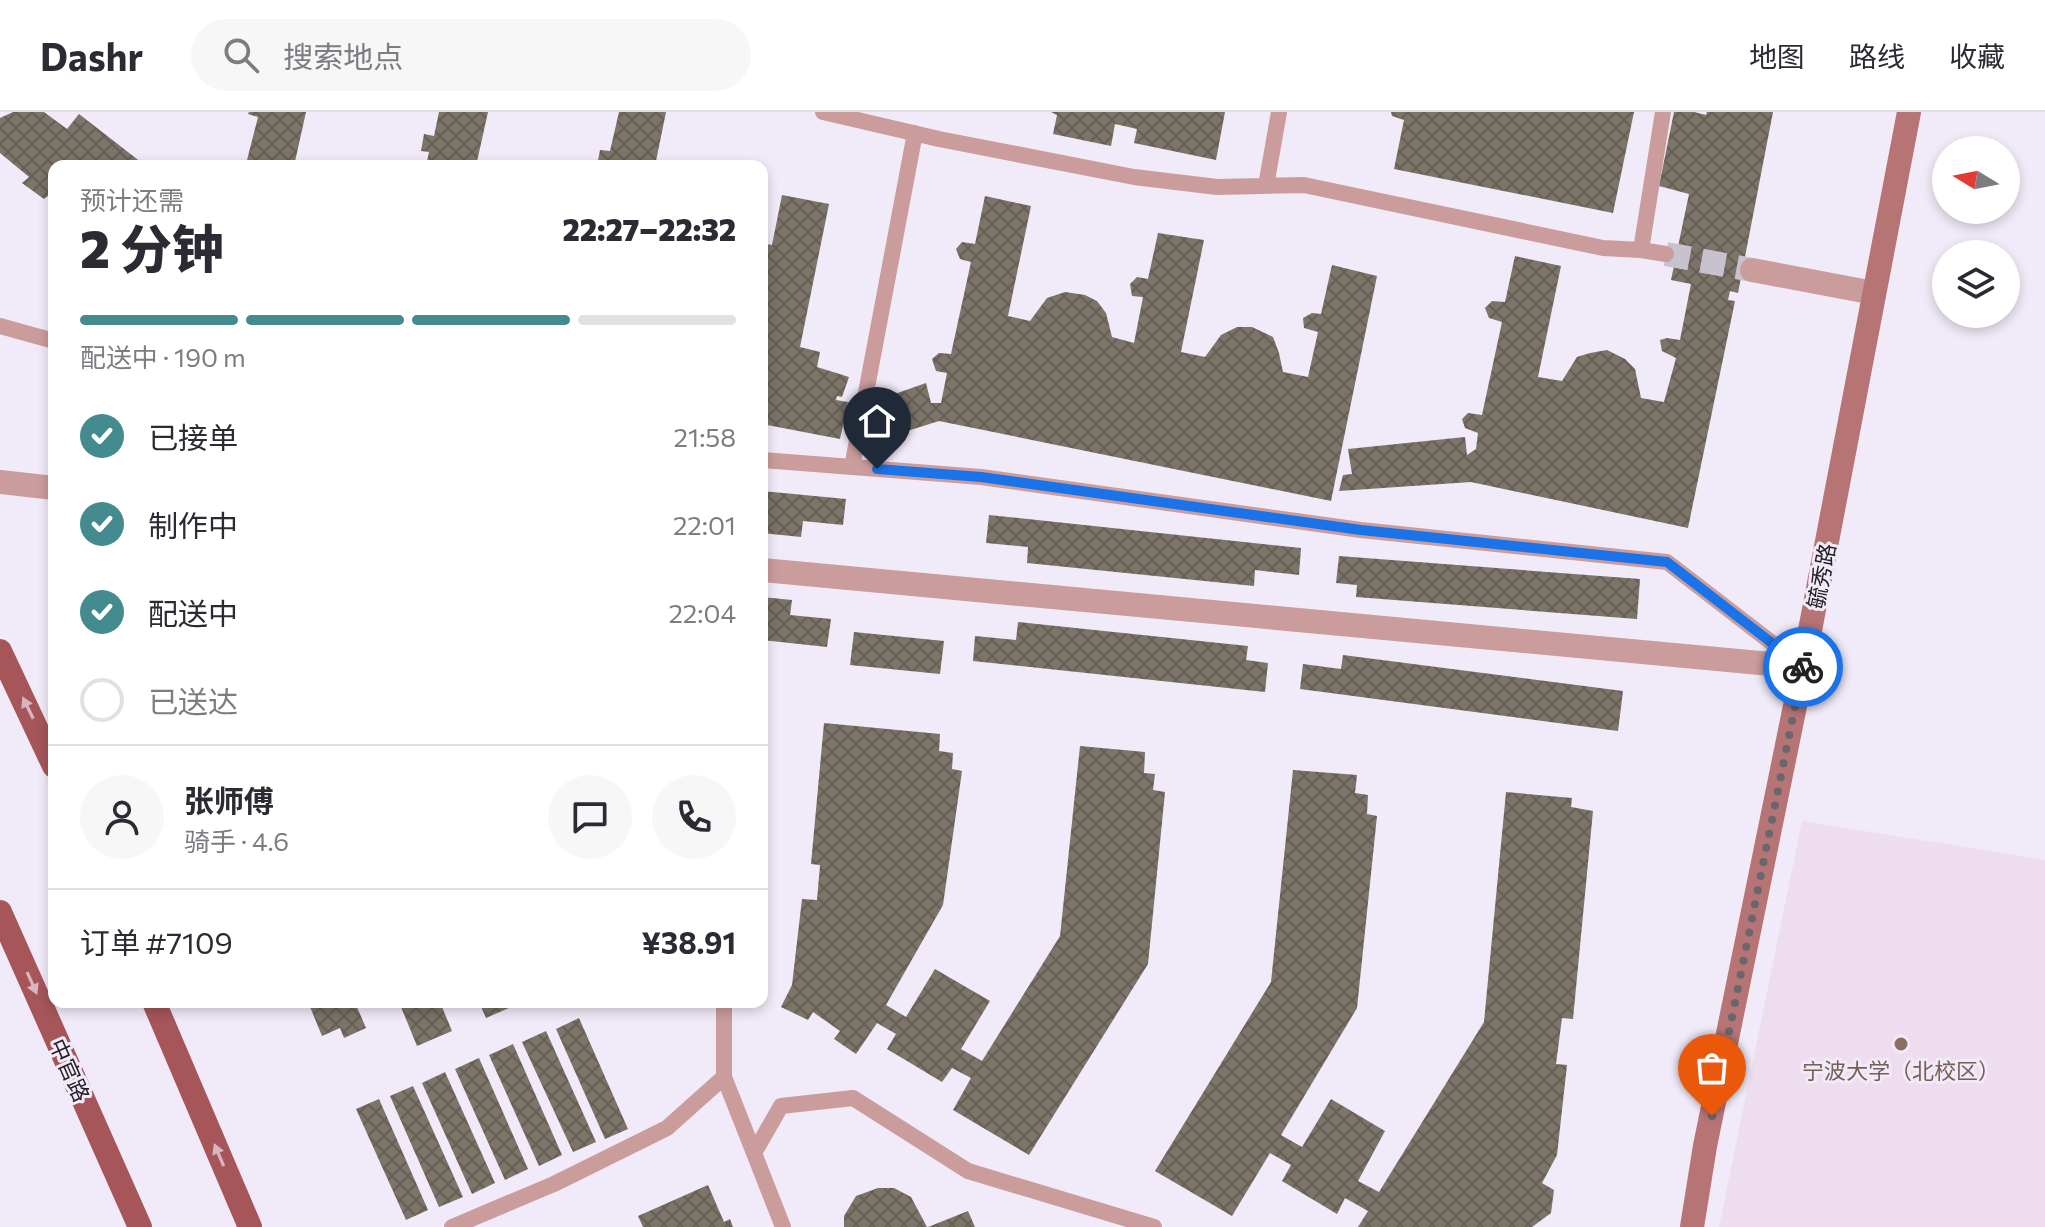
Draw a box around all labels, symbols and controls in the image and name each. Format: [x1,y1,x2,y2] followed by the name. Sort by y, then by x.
[191,19,751,91] search box
[40,32,143,79] text: Dashr
[219,33,263,77] icon: search
[283,37,403,74] text: 搜索地点
[1749,39,1805,73] text: 地图
[1849,39,1905,73] text: 路线
[1949,39,2005,73] text: 收藏
[1932,136,2020,224] north arrow
[1932,136,2020,328] map controls
[80,184,184,215] text: 预计还需
[562,210,736,247] text: 22:27–22:32
[80,215,224,279] text: 2 分钟
[1932,240,2020,328] button: layers
[80,341,246,372] text: 配送中 · 190 m
[843,387,911,469] pin
[855,399,899,443] icon: home
[80,414,124,458] icon: check
[148,418,238,455] text: 已接单
[674,421,736,452] text: 21:58
[80,502,124,546] icon: check
[148,506,238,543] text: 制作中
[673,509,736,540] text: 22:01
[1801,541,1841,611] street label: 毓秀路
[80,590,124,634] icon: check
[148,594,238,631] text: 配送中
[668,597,736,628] text: 22:04
[1763,627,1843,707] courier
[1781,645,1825,689] icon: bike
[148,682,238,719] text: 已送达
[21,697,35,720] one-way arrow
[80,775,164,859] button: person
[548,775,632,859] button: chat
[652,775,736,859] button: phone
[184,781,274,818] text: 张师傅
[184,825,289,856] text: 骑手 · 4.6
[80,923,233,960] text: 订单 #7109
[641,923,736,960] text: ¥38.91
[25,972,38,995] one-way arrow
[44,1034,96,1106] street label: 中官路
[1678,1034,1746,1116] pin
[1892,1035,1910,1053] marker: 宁波大学（北校区）
[1690,1046,1734,1090] icon: bag
[1802,1057,2000,1084] place label: 宁波大学（北校区）
[213,1143,226,1167] one-way arrow

